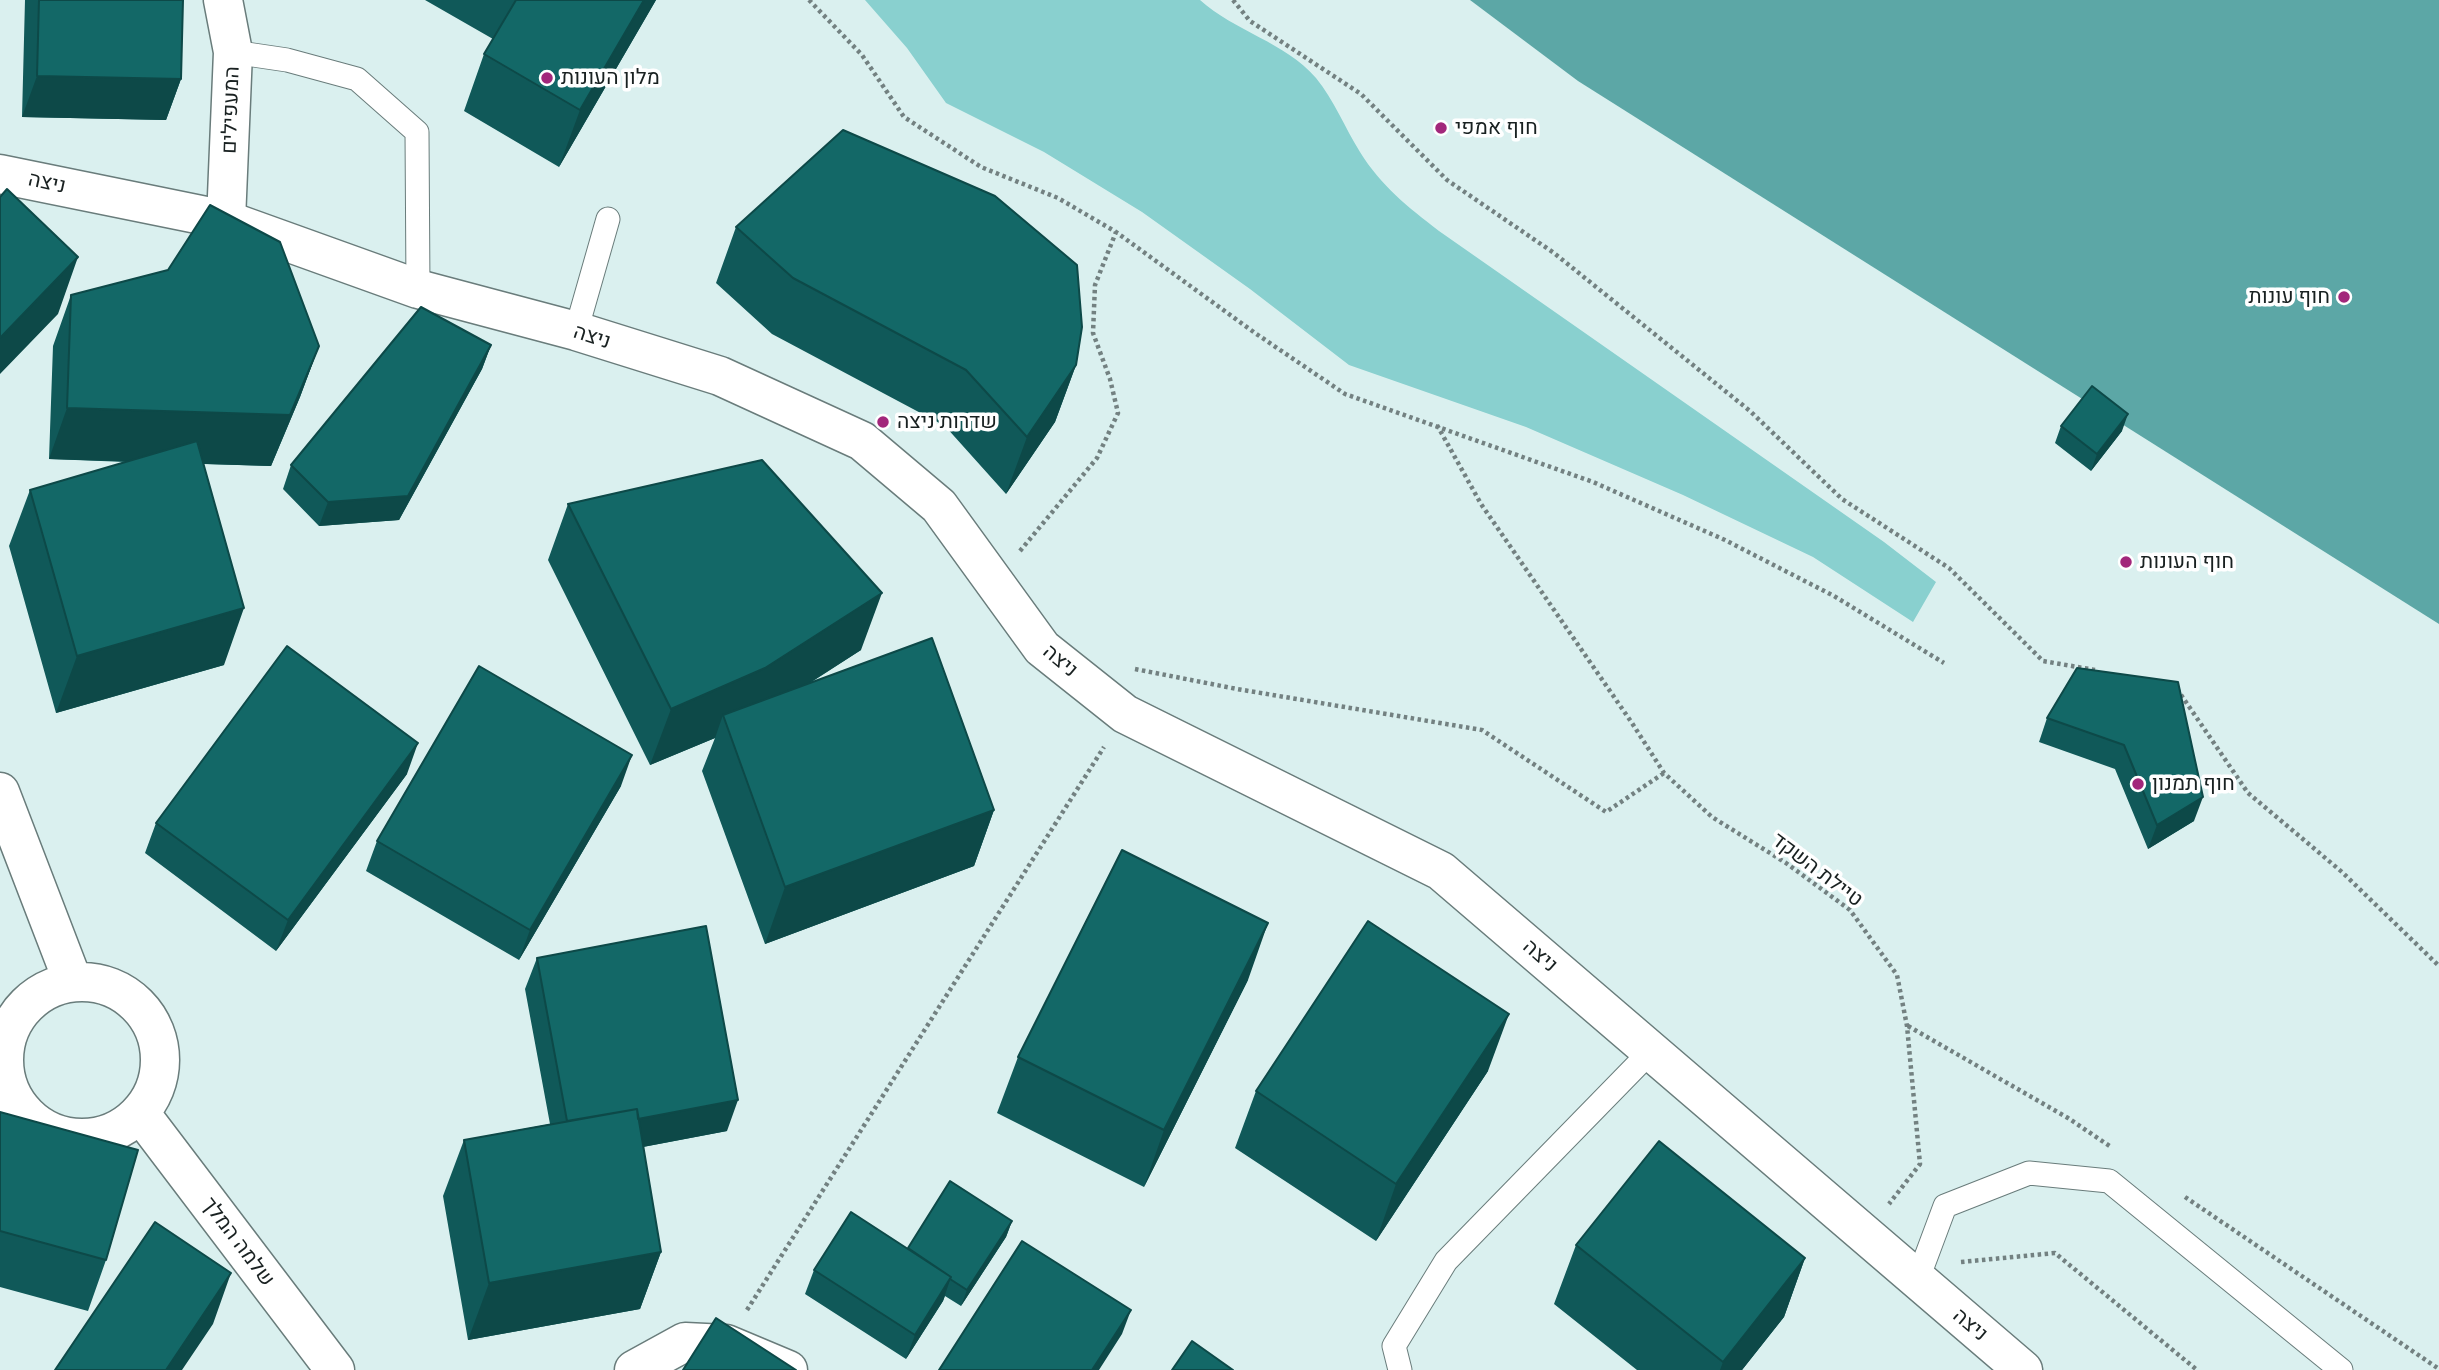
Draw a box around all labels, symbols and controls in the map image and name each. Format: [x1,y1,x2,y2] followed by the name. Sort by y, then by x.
[561,65,660,91] place label: מלון העונות
[217,66,245,154] street label: המעפילים
[539,70,555,86] marker: מלון העונות
[1455,115,1538,141] place label: חוף אמפי
[1433,120,1449,136] marker: חוף אמפי
[26,167,68,199] street label: ניצה
[2248,284,2330,310] place label: חוף עונות
[2336,289,2352,305] marker: חוף עונות
[570,319,614,355] street label: ניצה
[897,409,997,435] place label: שדרות ניצה
[875,414,891,430] marker: שדרות ניצה
[2140,549,2234,575] place label: חוף העונות
[2118,554,2134,570] marker: חוף העונות
[1037,639,1083,683] street label: ניצה
[2152,771,2235,797] place label: חוף תמנון
[2130,776,2146,792] marker: חוף תמנון
[1766,828,1868,912] street label: טיילת השקד
[1517,934,1563,978] street label: ניצה
[196,1193,280,1291] street label: שלמה המלך
[1947,1303,1993,1347] street label: ניצה

